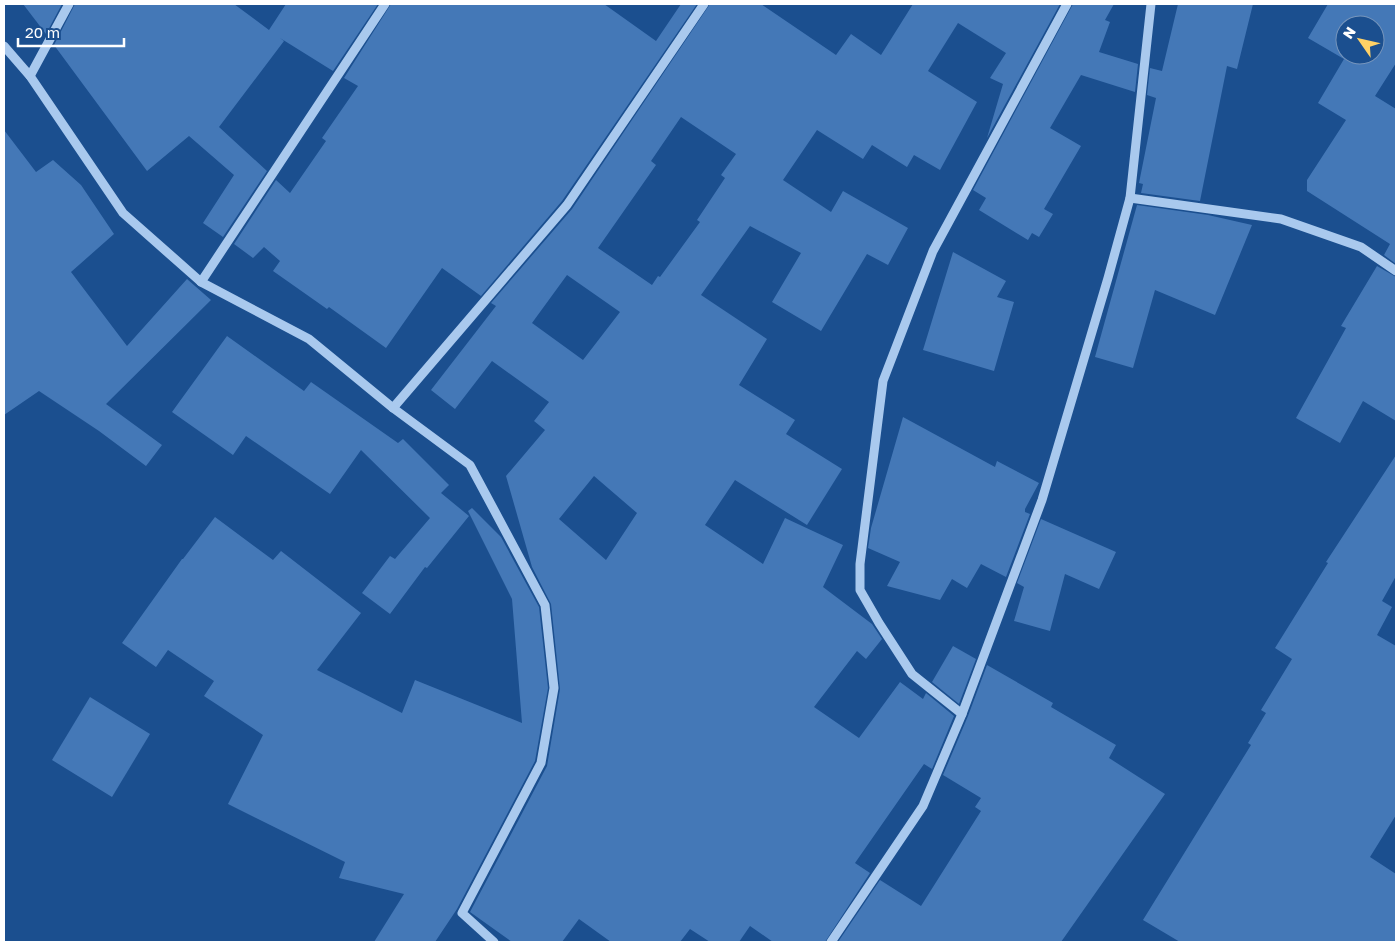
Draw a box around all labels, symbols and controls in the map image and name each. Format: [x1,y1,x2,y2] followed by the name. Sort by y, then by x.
[18,15,124,47] scale bar
[1335,15,1385,65] north arrow
[25,23,60,41] text: 20 m
[1339,23,1359,42] text: N

